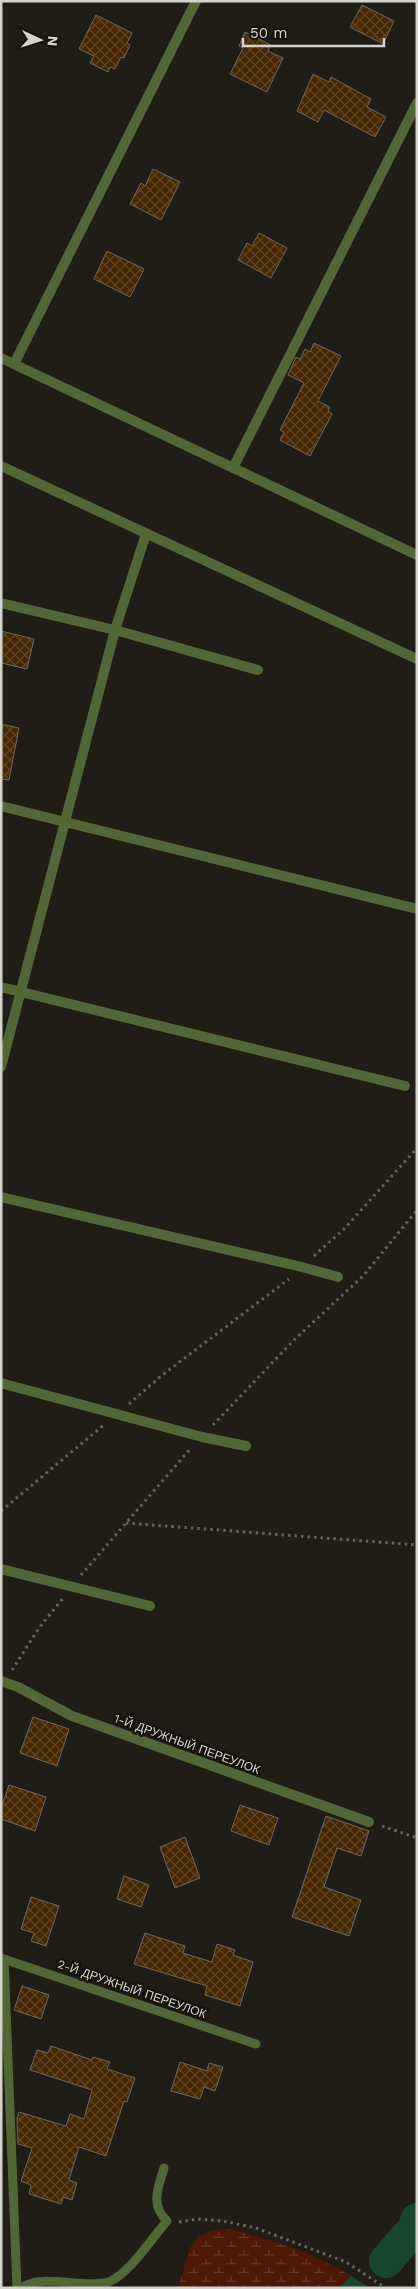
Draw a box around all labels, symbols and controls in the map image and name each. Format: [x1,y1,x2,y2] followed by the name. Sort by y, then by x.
[15,15,65,65] north arrow
[243,15,384,47] scale bar
[250,24,287,42] text: 50 m
[45,35,61,47] text: N
[112,1710,262,1777] street label: 1-Й ДРУЖНЫЙ ПЕРЕУЛОК
[56,1956,208,2021] street label: 2-Й ДРУЖНЫЙ ПЕРЕУЛОК

